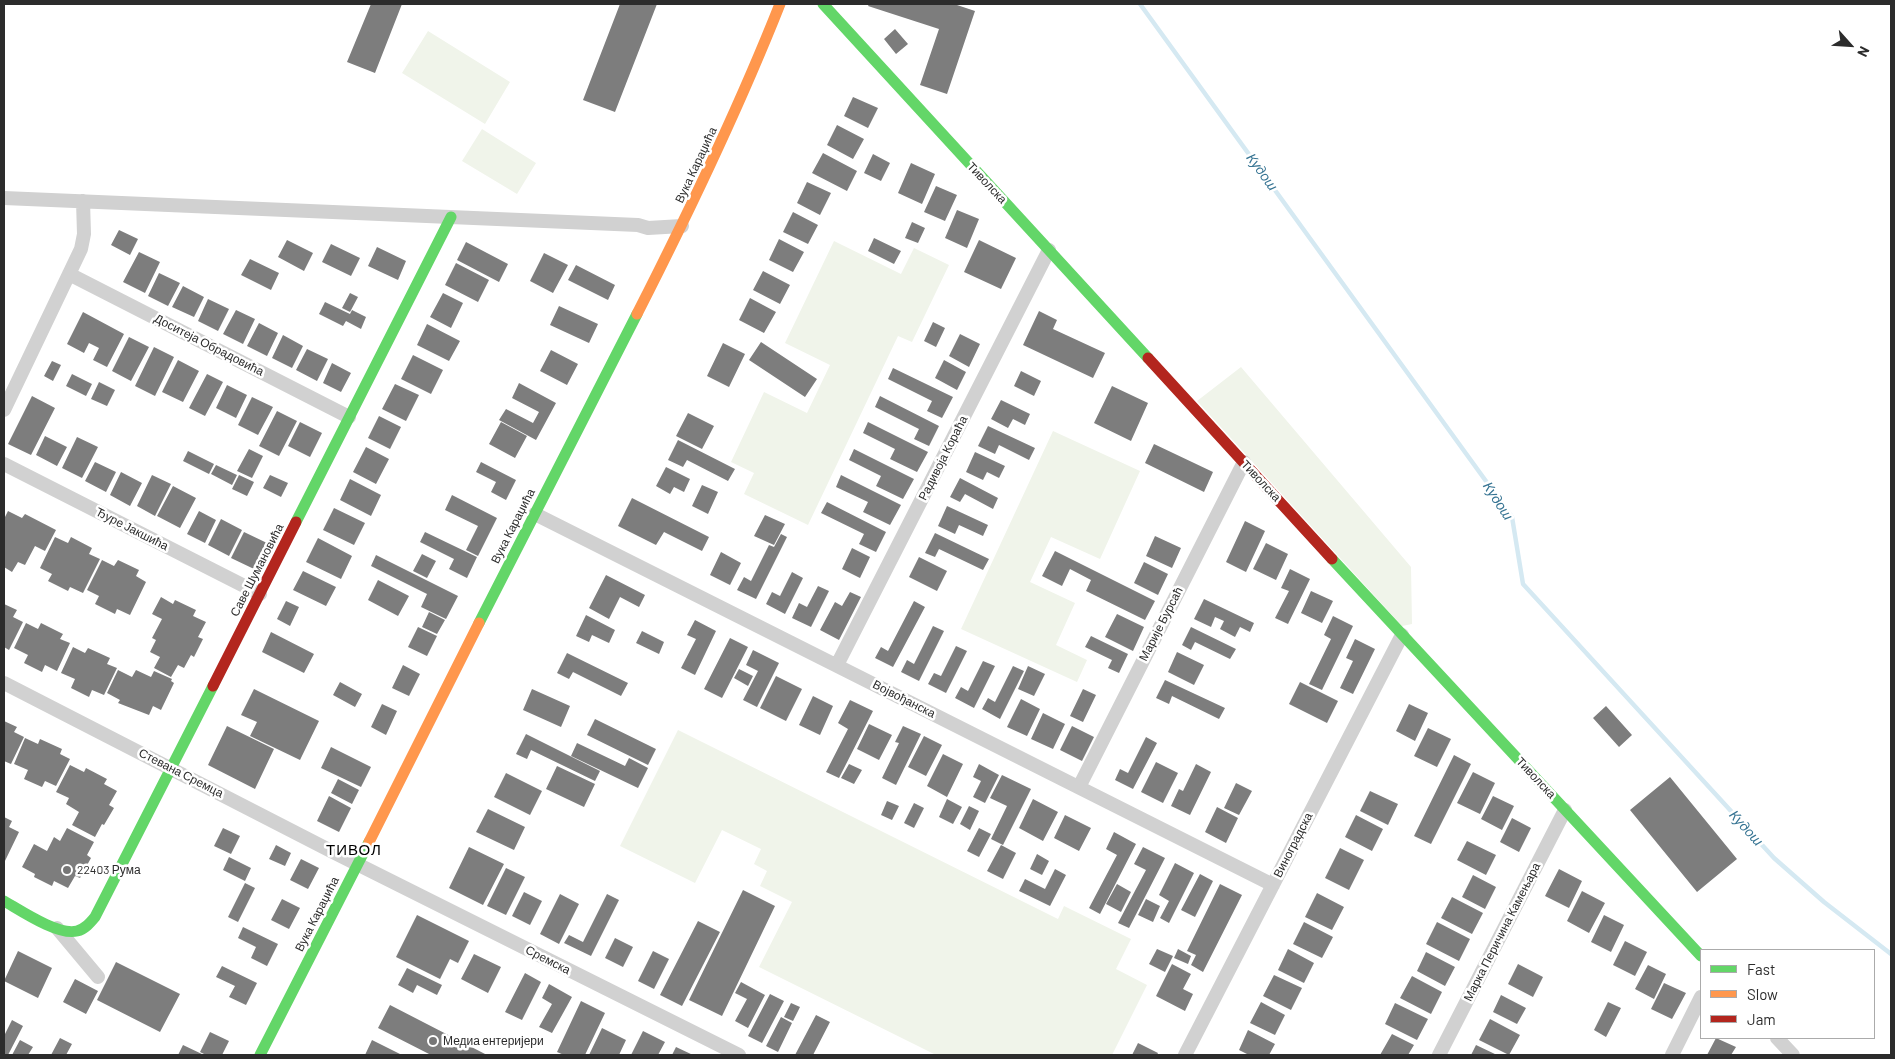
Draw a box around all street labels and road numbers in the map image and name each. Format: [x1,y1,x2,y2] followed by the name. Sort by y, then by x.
[672,125,720,205] street label: Вука Караџића
[964,159,1010,207] street label: Тиволска
[152,311,266,379] street label: Доситеја Обрадовића
[915,413,971,503] street label: Радивоја Кораћа
[1238,457,1284,505] street label: Тиволска
[488,486,538,566] street label: Вука Караџића
[93,505,171,553] street label: Ђуре Јакшића
[227,521,287,619] street label: Саве Шумановића
[1136,584,1186,664] street label: Марије Бурсаћ
[870,677,938,721] street label: Војвођанска
[136,745,226,801] street label: Стевана Сремца
[1513,754,1559,802] street label: Тиволска
[1270,810,1316,880] street label: Виноградска
[1461,860,1543,1004] street label: Марка Перичина Камењара
[292,874,342,954] street label: Вука Караџића
[523,943,573,977] street label: Сремска

